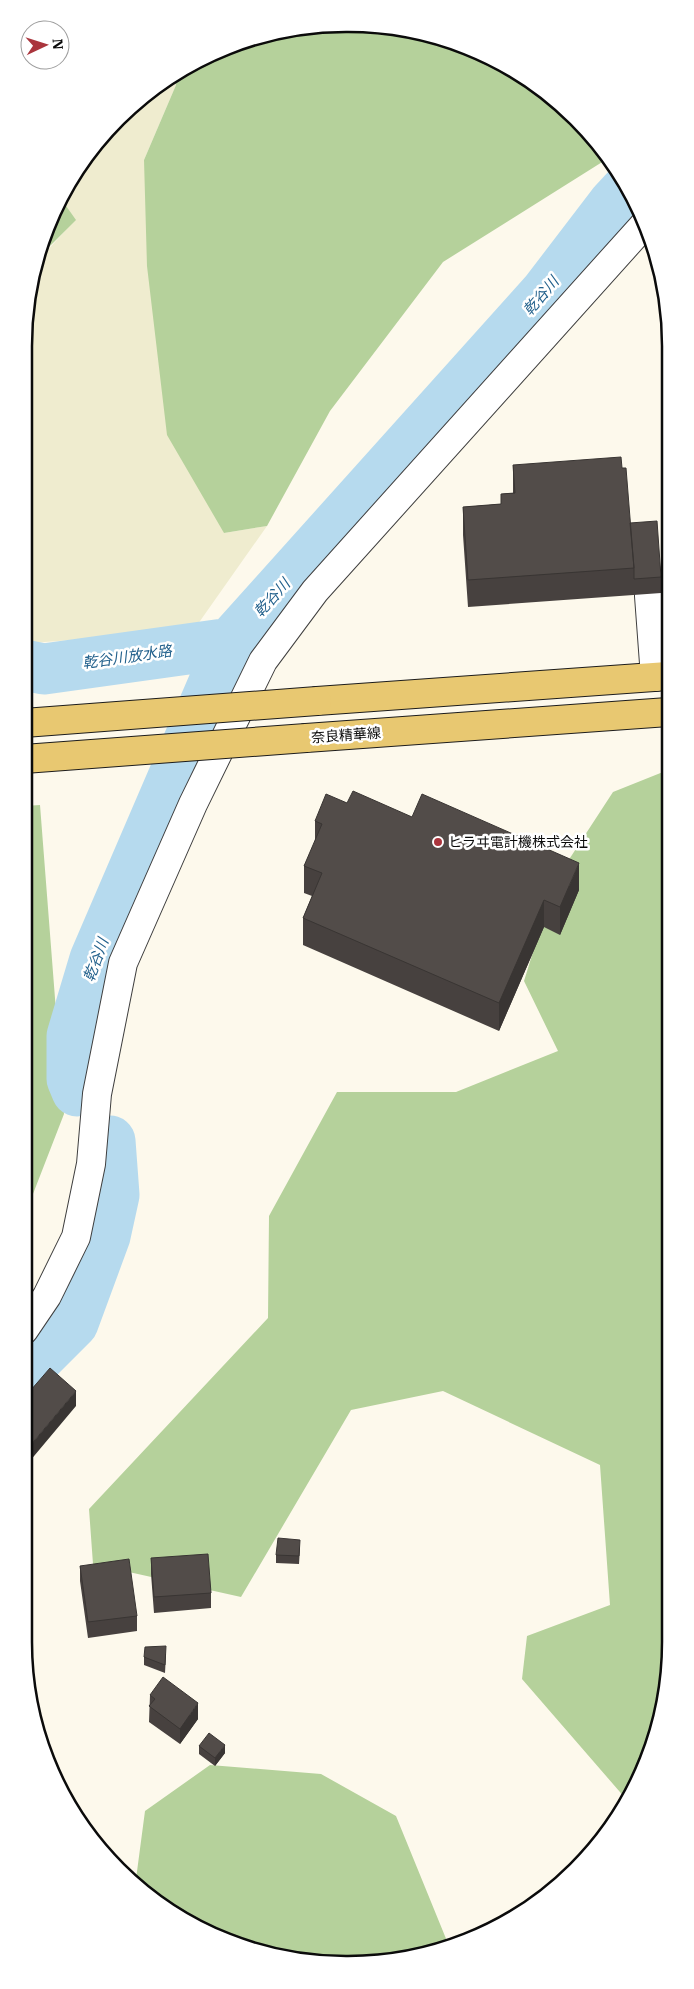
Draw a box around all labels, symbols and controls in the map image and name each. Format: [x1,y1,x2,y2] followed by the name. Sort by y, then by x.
[20,20,70,70] north arrow
[49,38,67,50] text: N
[519,271,564,319] water label: 乾谷川
[250,573,295,621] water label: 乾谷川
[81,641,175,672] water label: 乾谷川放水路
[310,724,382,746] street label: 奈良精華線
[448,833,588,851] place label: ヒラヰ電計機株式会社
[432,836,444,848] marker: ヒラヰ電計機株式会社
[79,934,113,984] water label: 乾谷川

